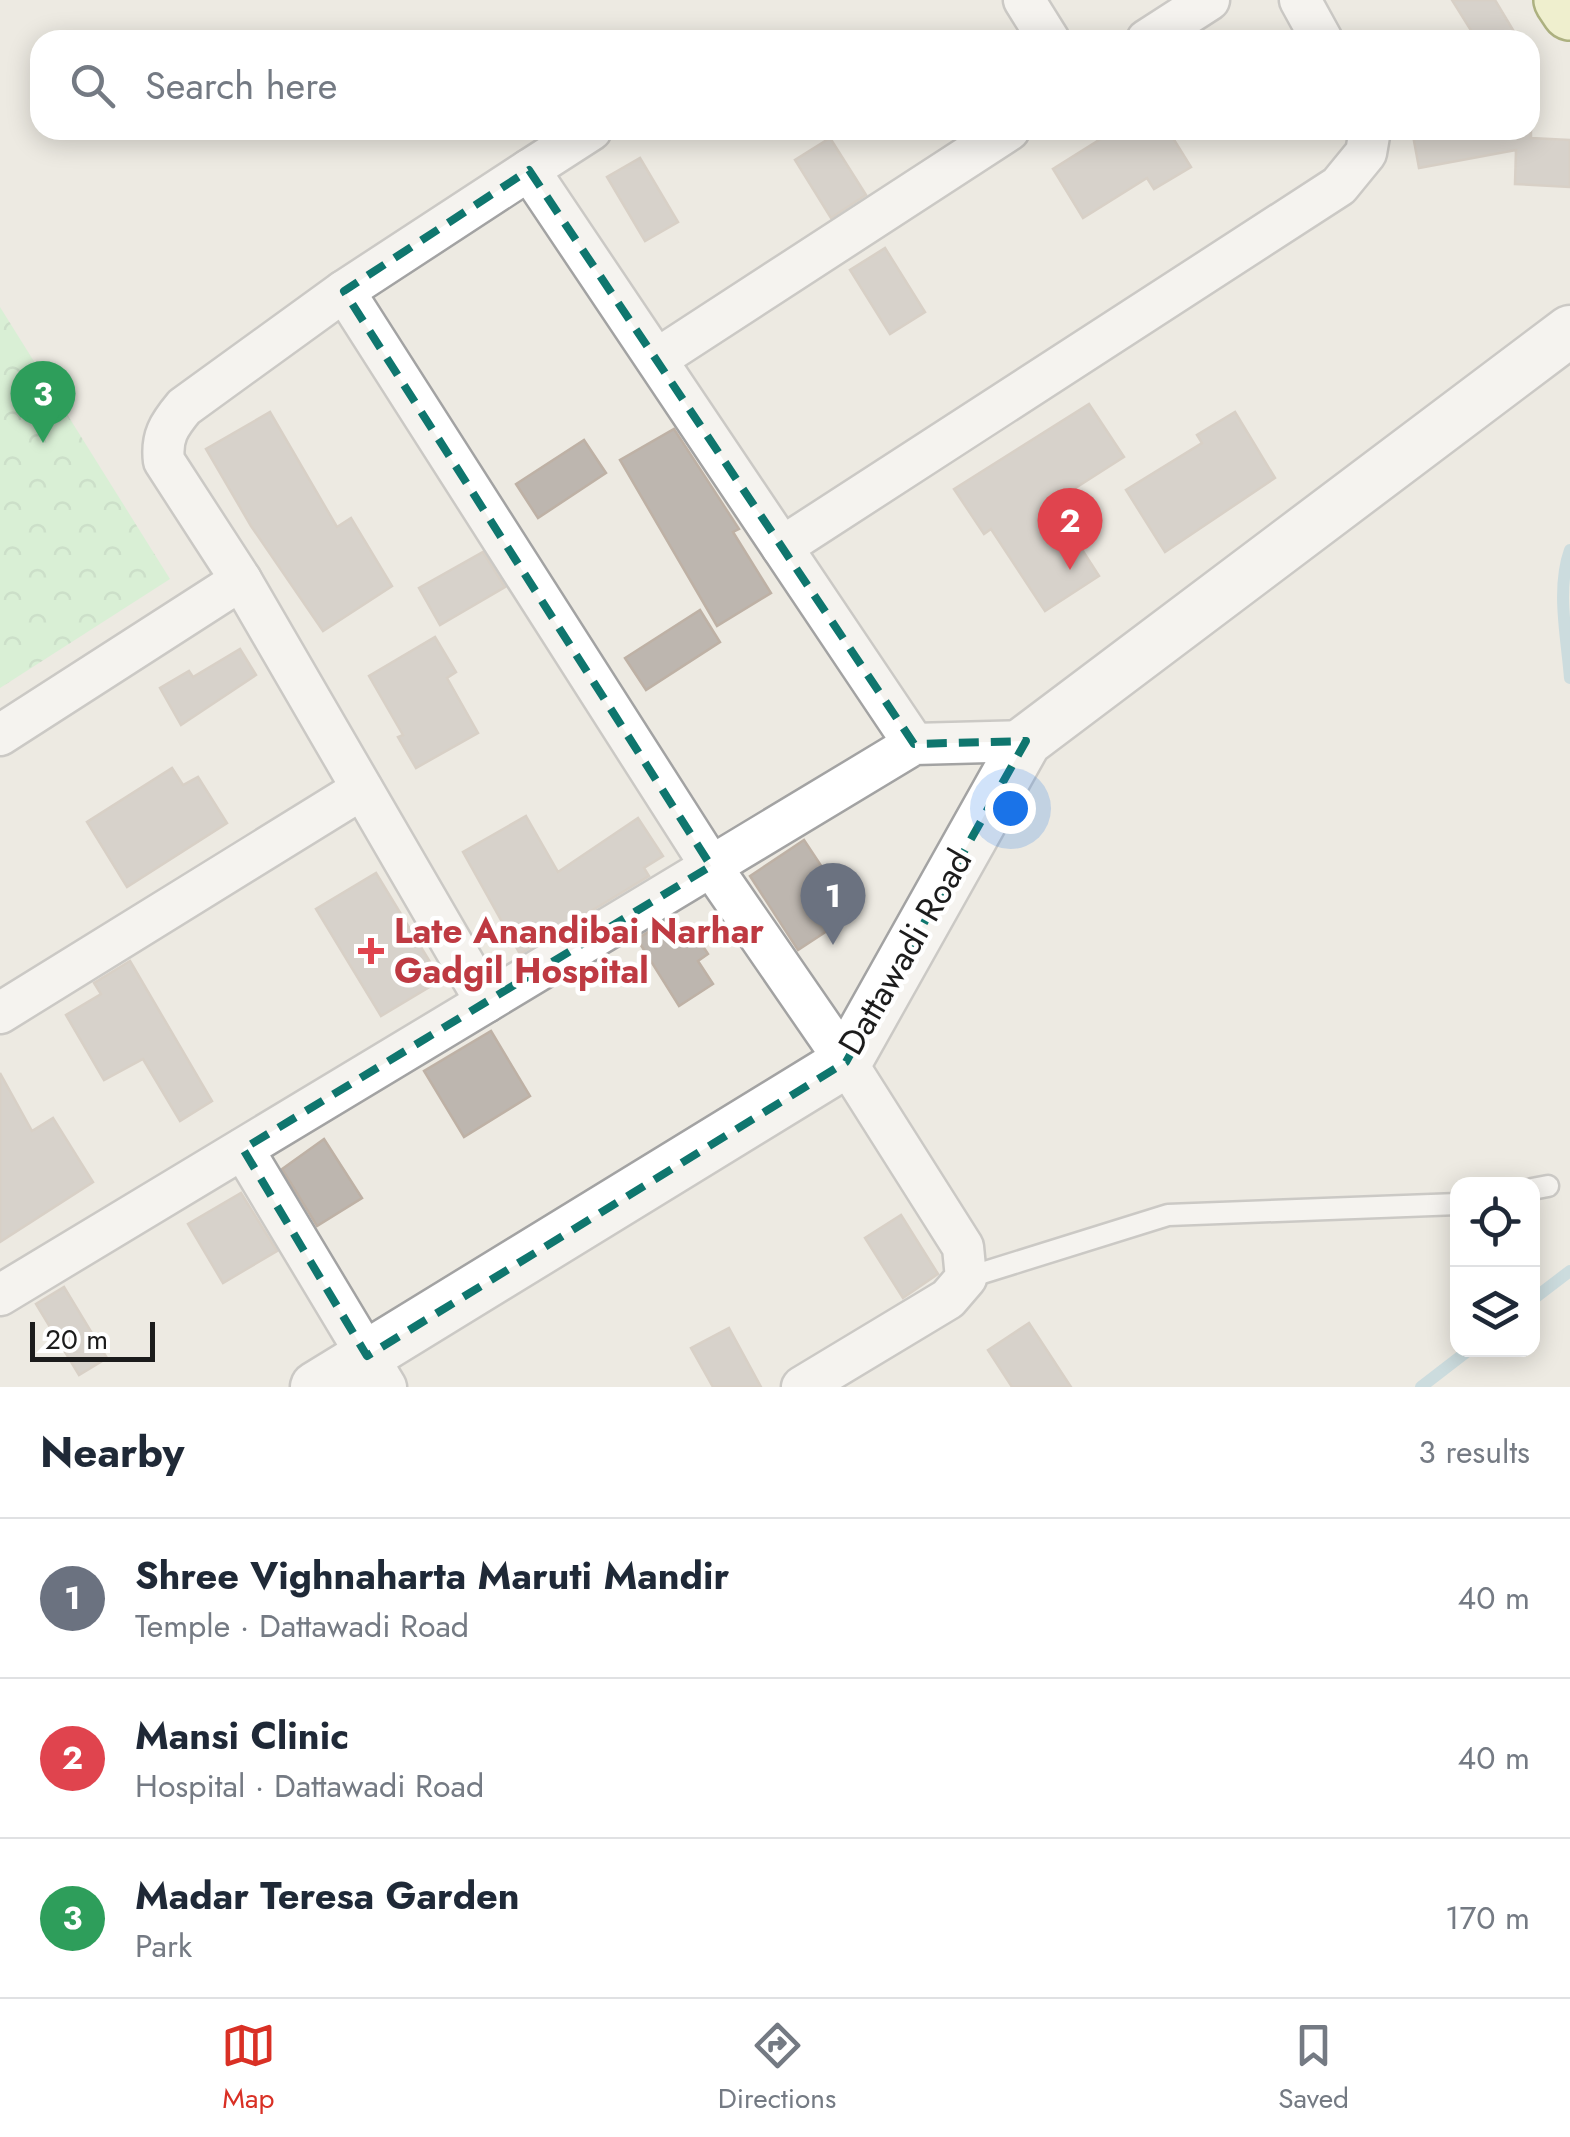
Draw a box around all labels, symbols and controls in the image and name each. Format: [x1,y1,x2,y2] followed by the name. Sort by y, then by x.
[30,30,1540,140] search box
[65,58,120,113] icon: search
[145,58,337,113] text: Search here
[10,360,76,443] pin: 3
[1038,488,1102,570] pin: 2
[985,783,1036,834] your location
[826,840,984,1064] street label: Dattawadi Road
[800,862,866,945] pin: 1
[394,906,765,996] place label: Late Anandibai Narhar Gadgil Hospital
[358,938,384,964] marker: Late Anandibai Narhar Gadgil Hospital
[1450,1177,1540,1357] map controls
[1450,1177,1540,1267] button: locate
[1450,1267,1540,1357] button: layers
[30,1317,155,1362] scale bar
[45,1319,108,1360] text: 20 m
[40,1422,184,1483] text: Nearby
[1418,1429,1530,1475] text: 3 results
[135,1548,729,1603] text: Shree Vighnaharta Maruti Mandir
[64,1575,81,1621] text: 1
[1458,1575,1530,1621] text: 40 m
[135,1603,469,1649] text: Temple · Dattawadi Road
[135,1708,349,1763] text: Mansi Clinic
[62,1735,83,1781] text: 2
[1458,1735,1530,1781] text: 40 m
[135,1763,484,1809] text: Hospital · Dattawadi Road
[135,1868,520,1923] text: Madar Teresa Garden
[63,1895,82,1941] text: 3
[1445,1895,1530,1941] text: 170 m
[135,1923,192,1969] text: Park
[221,2018,276,2119] tab: Map
[718,2018,836,2119] tab: Directions
[1278,2018,1349,2119] tab: Saved

